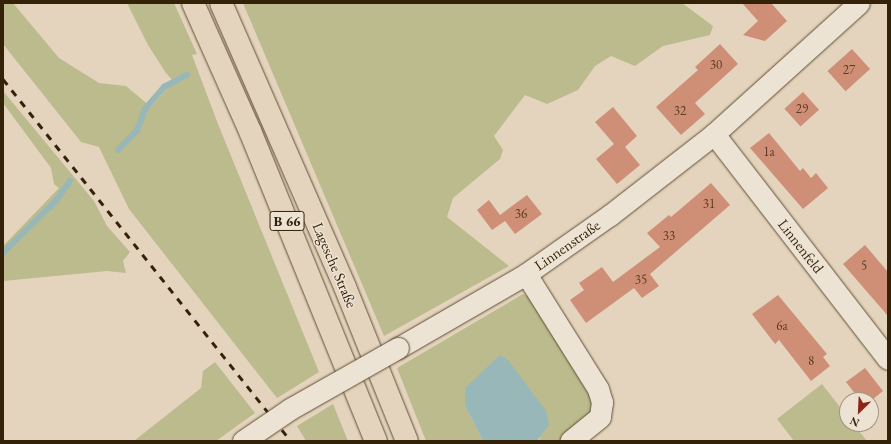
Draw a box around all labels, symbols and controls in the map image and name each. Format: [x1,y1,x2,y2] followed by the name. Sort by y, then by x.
[710,57,722,73] house number: 30
[843,62,855,78] house number: 27
[796,101,808,117] house number: 29
[674,103,686,119] house number: 32
[763,144,775,160] house number: 1a
[703,196,715,212] house number: 31
[515,206,527,222] house number: 36
[269,209,305,233] road number: B 66
[774,215,828,277] street label: Linnenfeld
[531,216,603,274] street label: Linnenstraße
[309,220,361,310] street label: Lagesche Straße
[663,228,675,244] house number: 33
[861,258,867,274] house number: 5
[635,272,647,288] house number: 35
[776,318,788,334] house number: 6a
[808,353,814,369] house number: 8
[839,392,879,432] north arrow
[848,414,861,430] text: N

